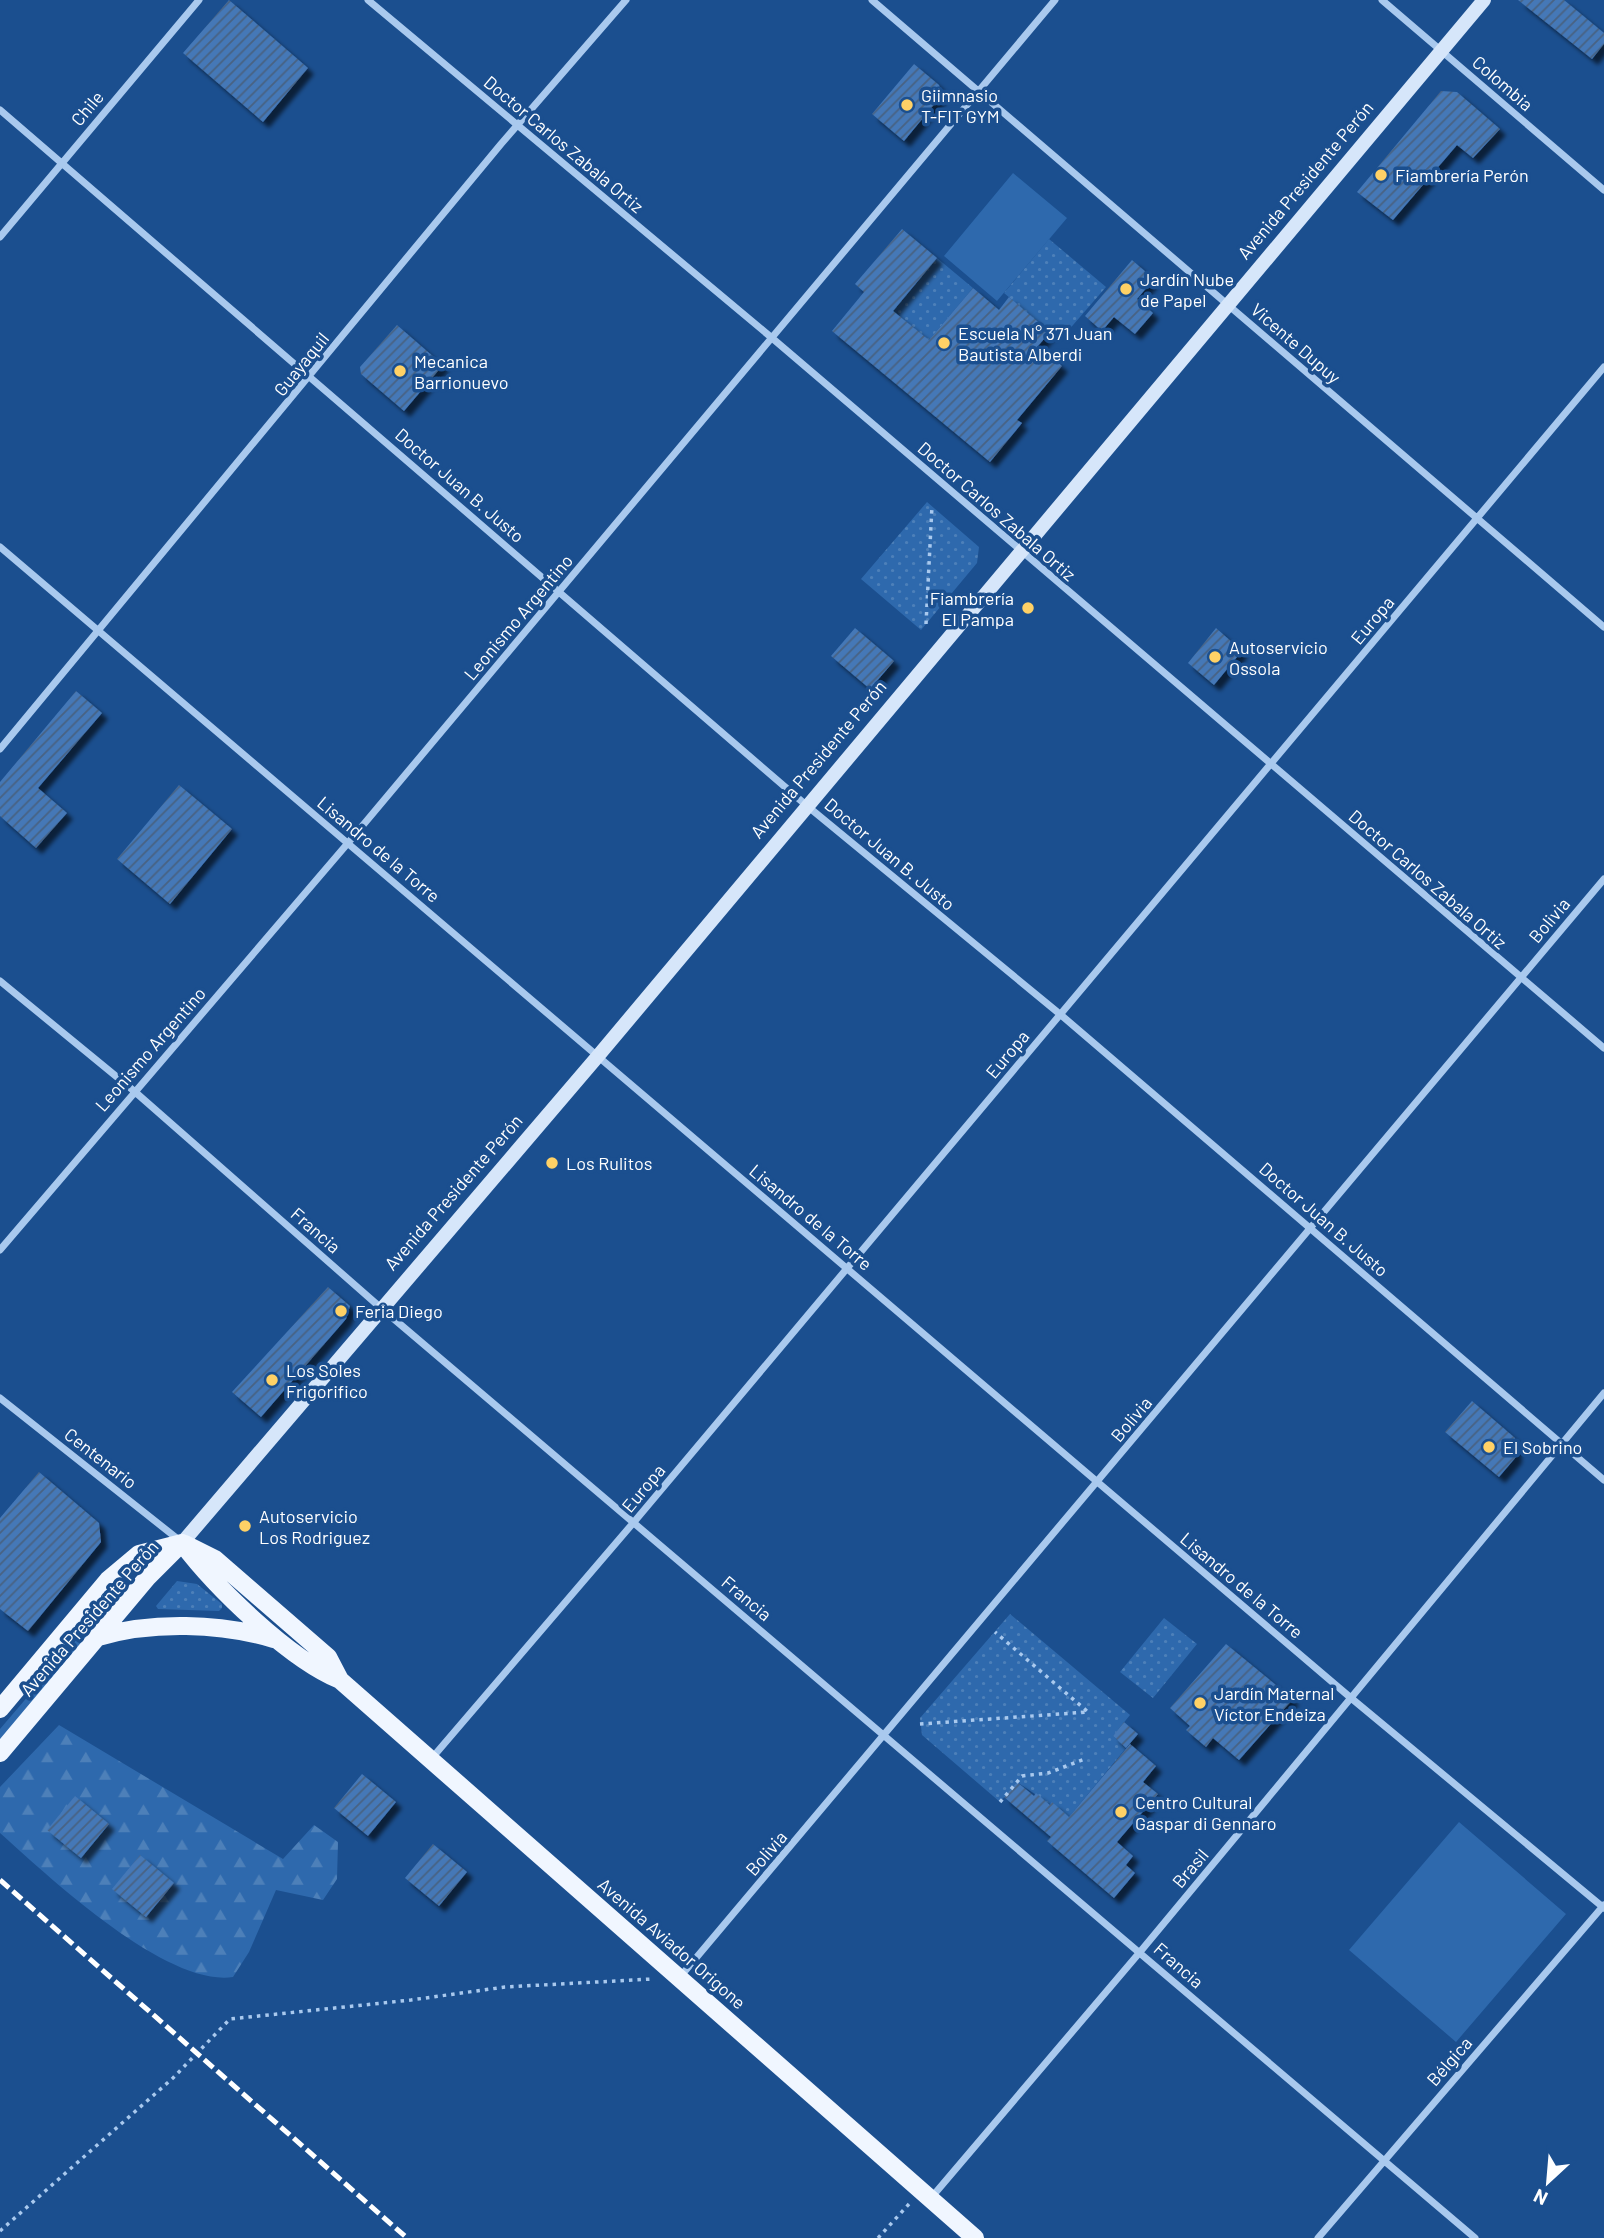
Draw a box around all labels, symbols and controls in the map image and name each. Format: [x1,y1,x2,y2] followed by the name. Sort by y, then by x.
[1468,51,1538,115] street label: Colombia
[480,71,648,217] street label: Doctor Carlos Zabala Ortiz
[921,84,1000,127] place label: Giimnasio T-FIT GYM
[66,86,108,130] street label: Chile
[899,97,915,113] marker: Giimnasio T-FIT GYM
[1233,97,1377,263] street label: Avenida Presidente Perón
[1395,164,1529,186] place label: Fiambrería Perón
[1373,167,1389,183] marker: Fiambrería Perón
[1140,268,1234,311] place label: Jardín Nube de Papel
[1118,281,1134,297] marker: Jardín Nube de Papel
[1247,298,1345,388] street label: Vicente Dupuy
[958,322,1112,365] place label: Escuela N° 371 Juan Bautista Alberdi
[269,328,333,400] street label: Guayaquil
[936,335,952,351] marker: Escuela N° 371 Juan Bautista Alberdi
[414,350,509,393] place label: Mecanica Barrionuevo
[392,363,408,379] marker: Mecanica Barrionuevo
[391,423,529,547] street label: Doctor Juan B. Justo
[914,437,1080,585] street label: Doctor Carlos Zabala Ortiz
[459,550,577,684] street label: Leonismo Argentino
[930,587,1014,630] place label: Fiambrería El Pampa
[1346,591,1398,649] street label: Europa
[1020,600,1036,616] marker: Fiambrería El Pampa
[1229,636,1328,679] place label: Autoservicio Ossola
[1207,649,1223,665] marker: Autoservicio Ossola
[746,676,890,842] street label: Avenida Presidente Perón
[313,791,445,907] street label: Lisandro de la Torre
[820,793,960,915] street label: Doctor Juan B. Justo
[1345,805,1511,953] street label: Doctor Carlos Zabala Ortiz
[1524,893,1574,947] street label: Bolivia
[90,982,210,1116] street label: Leonismo Argentino
[981,1025,1033,1083] street label: Europa
[379,1110,527,1274] street label: Avenida Presidente Perón
[566,1152,652,1174] place label: Los Rulitos
[544,1155,560,1171] marker: Los Rulitos
[1255,1157,1393,1281] street label: Doctor Juan B. Justo
[745,1159,877,1275] street label: Lisandro de la Torre
[287,1203,345,1257] street label: Francia
[355,1300,443,1322] place label: Feria Diego
[333,1303,349,1319] marker: Feria Diego
[286,1359,368,1402] place label: Los Soles Frigorifico
[264,1372,280,1388] marker: Los Soles Frigorifico
[1106,1392,1156,1446] street label: Bolivia
[60,1423,142,1493] street label: Centenario
[1503,1436,1582,1458] place label: El Sobrino
[1481,1439,1497,1455] marker: El Sobrino
[617,1459,669,1517] street label: Europa
[259,1505,370,1548] place label: Autoservicio Los Rodriguez
[237,1518,253,1534] marker: Autoservicio Los Rodriguez
[1176,1527,1308,1643] street label: Lisandro de la Torre
[15,1536,163,1700] street label: Avenida Presidente Perón
[718,1571,776,1625] street label: Francia
[1214,1682,1334,1725] place label: Jardín Maternal Víctor Endeiza
[1192,1695,1208,1711] marker: Jardín Maternal Víctor Endeiza
[1135,1791,1277,1834] place label: Centro Cultural Gaspar di Gennaro
[1113,1804,1129,1820] marker: Centro Cultural Gaspar di Gennaro
[741,1826,791,1880] street label: Bolivia
[1167,1844,1213,1892] street label: Brasil
[594,1873,750,2013] street label: Avenida Aviador Origone
[1150,1938,1208,1992] street label: Francia
[1422,2032,1476,2090] street label: Bélgica
[1513,2147,1583,2217] north arrow
[1530,2185,1551,2211] text: N

